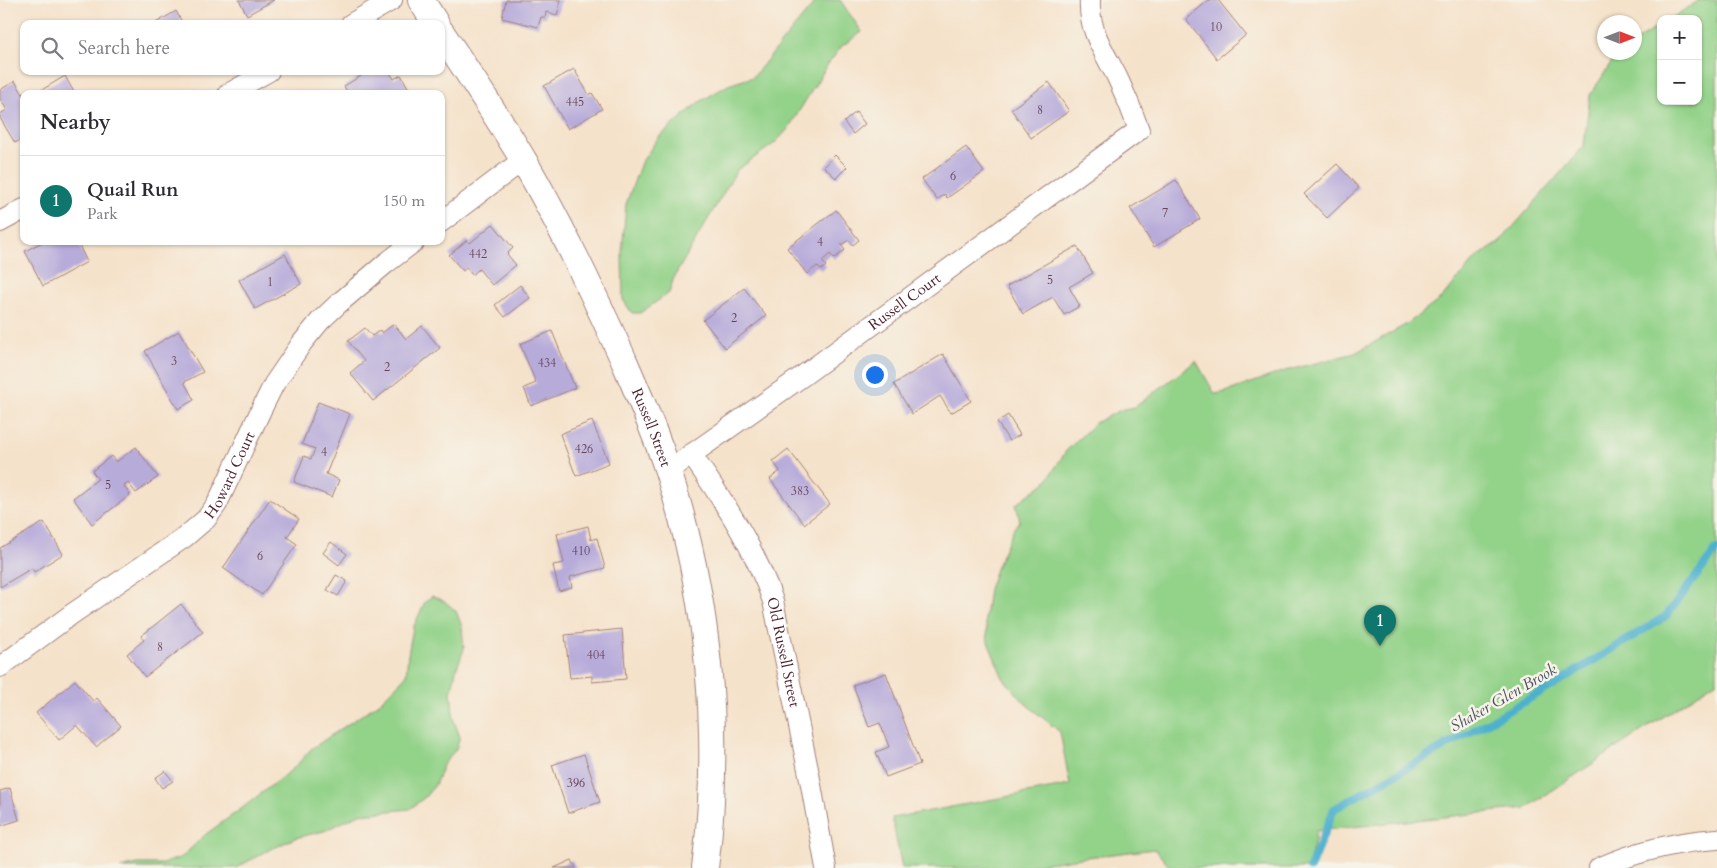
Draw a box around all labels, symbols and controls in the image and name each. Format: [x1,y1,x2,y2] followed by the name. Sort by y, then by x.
[1597,15,1642,60] north arrow
[1657,15,1702,105] map controls
[1657,15,1702,60] button: +
[1210,19,1222,35] house number: 10
[20,20,445,75] search box
[38,34,66,62] icon: search
[78,35,170,61] text: Search here
[1657,60,1702,105] button: −
[566,94,584,110] house number: 445
[1037,102,1043,118] house number: 8
[40,108,111,137] text: Nearby
[950,168,956,184] house number: 6
[87,177,179,203] text: Quail Run
[52,190,60,212] text: 1
[383,190,425,212] text: 150 m
[87,203,118,225] text: Park
[1162,205,1168,221] house number: 7
[817,234,823,250] house number: 4
[469,246,487,262] house number: 442
[864,268,945,335] street label: Russell Court
[1047,272,1053,288] house number: 5
[267,274,273,290] house number: 1
[731,310,737,326] house number: 2
[171,353,177,369] house number: 3
[538,355,556,371] house number: 434
[384,359,390,375] house number: 2
[862,362,888,388] your location
[627,385,676,470] street label: Russell Street
[200,428,260,523] street label: Howard Court
[575,441,593,457] house number: 426
[321,444,327,460] house number: 4
[105,477,111,493] house number: 5
[791,483,809,499] house number: 383
[572,543,590,559] house number: 410
[257,548,263,564] house number: 6
[762,595,805,709] street label: Old Russell Street
[1364,605,1396,646] pin: 1
[157,639,163,655] house number: 8
[587,647,605,663] house number: 404
[1446,658,1561,737] water label: Shaker Glen Brook
[567,775,585,791] house number: 396

